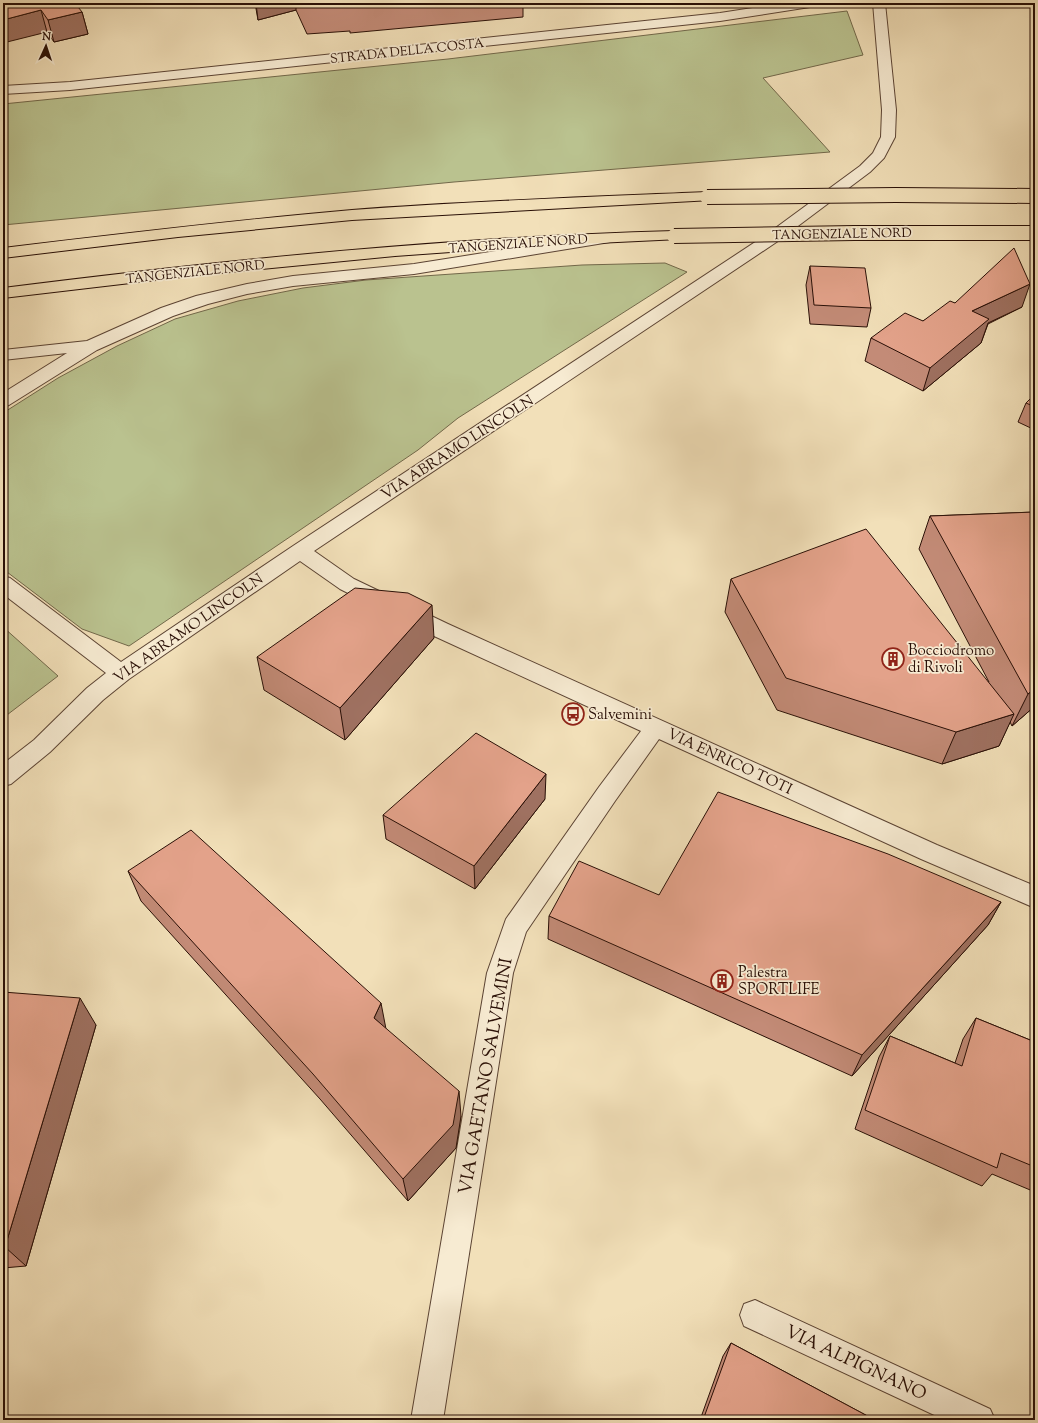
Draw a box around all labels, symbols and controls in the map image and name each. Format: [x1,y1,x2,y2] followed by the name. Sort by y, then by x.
[26,26,66,66] north arrow
[41,29,51,45] text: N
[329,35,486,69] street label: STRADA DELLA COSTA
[772,225,912,245] street label: TANGENZIALE NORD
[448,231,588,259] street label: TANGENZIALE NORD
[125,257,266,289] street label: TANGENZIALE NORD
[377,391,538,506] street label: VIA ABRAMO LINCOLN
[110,569,268,689] street label: VIA ABRAMO LINCOLN
[908,641,994,679] place label: Bocciodromo di Rivoli
[880,646,906,672] building icon: Bocciodromo di Rivoli
[560,701,586,727] bus stop icon: Salvemini
[588,705,652,726] place label: Salvemini
[663,724,796,801] street label: VIA ENRICO TOTI
[453,956,521,1197] street label: VIA GAETANO SALVEMINI
[738,963,820,1001] place label: Palestra SPORTLIFE
[709,968,735,994] building icon: Palestra SPORTLIFE
[780,1320,930,1408] street label: VIA ALPIGNANO

